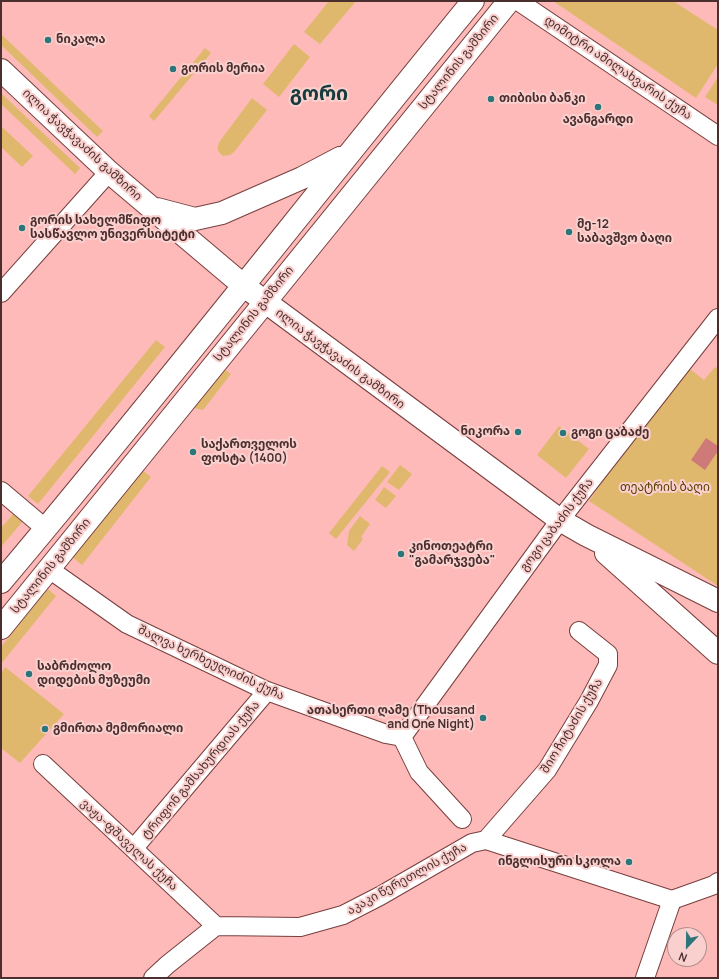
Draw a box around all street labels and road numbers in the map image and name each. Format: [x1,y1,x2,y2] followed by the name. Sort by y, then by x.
[416,11,502,113] street label: სტალინის გამზირი
[542,13,694,123] street label: დიმიტრი ამილახვარის ქუჩა
[19,86,145,204] street label: ილია ჭავჭავაძის გამზირი
[211,263,297,365] street label: სტალინის გამზირი
[273,306,407,412] street label: ილია ჭავჭავაძის გამზირი
[517,476,597,574] street label: გოგი ცაბაძის ქუჩა
[8,515,94,617] street label: სტალინის გამზირი
[136,623,286,703] street label: შალვა ხერხეულიძის ქუჩა
[538,676,606,776] street label: შიო ჩიტაძის ქუჩა
[139,698,263,842] street label: ტრიფონ გამსახურდიას ქუჩა
[77,796,181,894] street label: ვაჟა-ფშაველას ქუჩა
[345,840,469,918] street label: აკაკი წერეთლის ქუჩა

